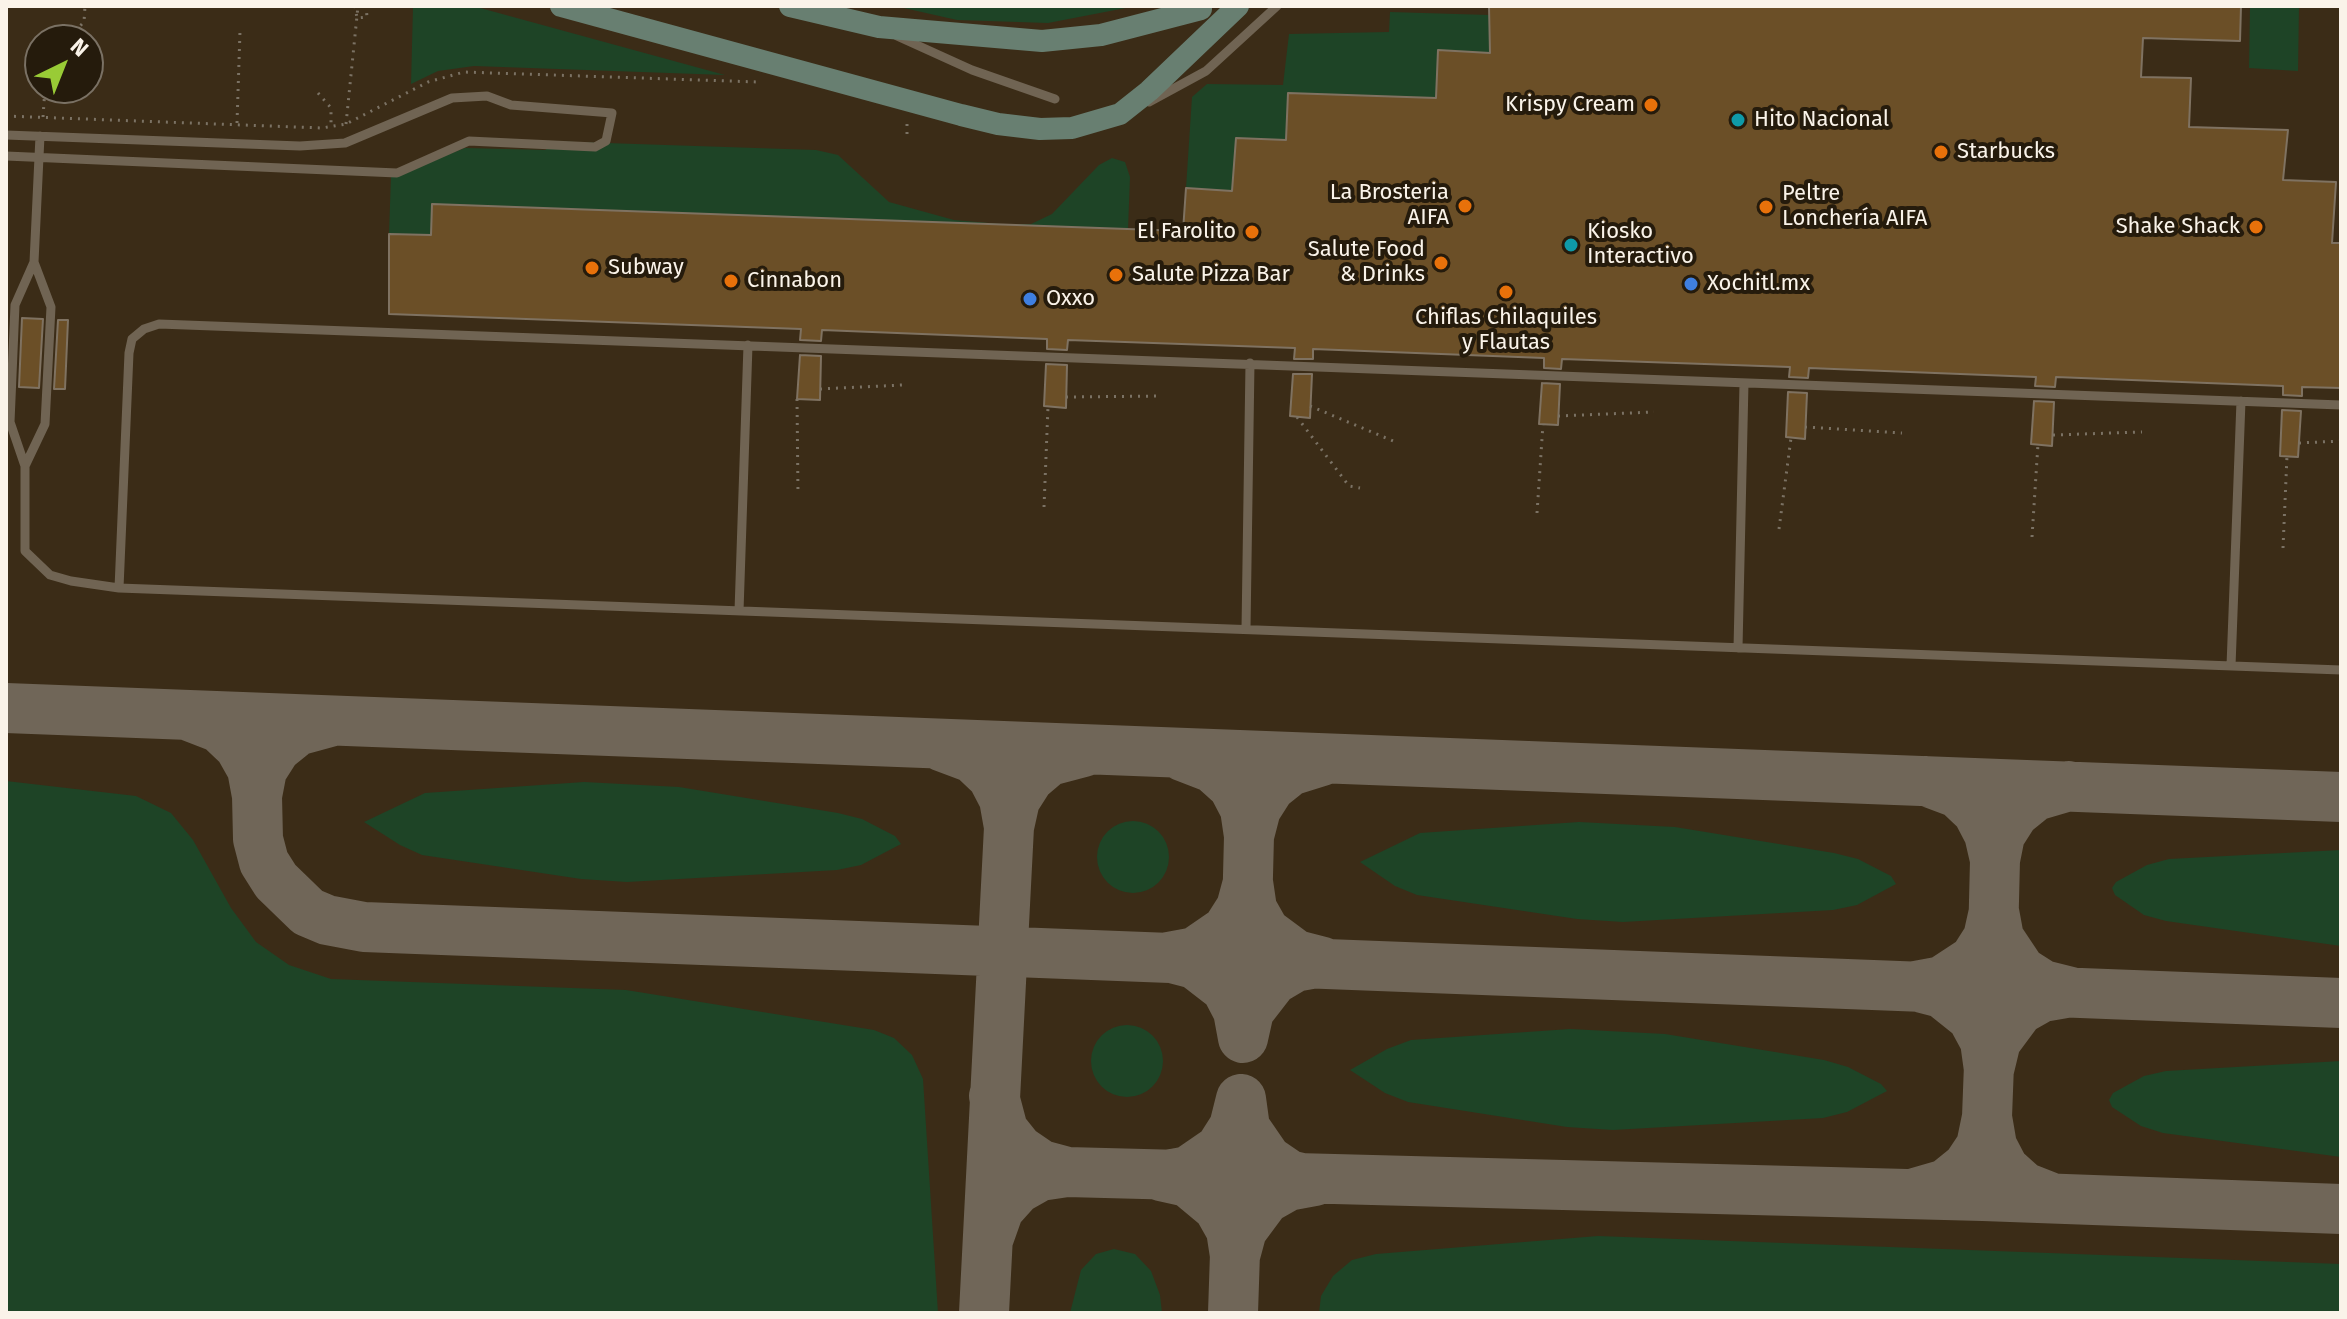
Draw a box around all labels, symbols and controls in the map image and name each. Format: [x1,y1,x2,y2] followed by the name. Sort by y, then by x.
[24,24,104,104] north arrow
[65,33,94,62] text: N
[1505,92,1635,118] place label: Krispy Cream
[1642,96,1660,114] marker: Krispy Cream
[1754,107,1889,133] place label: Hito Nacional
[1729,111,1747,129] marker: Hito Nacional
[1957,139,2055,165] place label: Starbucks
[1932,143,1950,161] marker: Starbucks
[1330,180,1449,232] place label: La Brosteria AIFA
[1782,181,1927,232] place label: Peltre Lonchería AIFA
[1456,197,1474,215] marker: La Brosteria AIFA
[1757,198,1775,216] marker: Peltre Lonchería AIFA
[2116,214,2240,240] place label: Shake Shack
[2247,218,2265,236] marker: Shake Shack
[1137,219,1236,245] place label: El Farolito
[1587,219,1694,270] place label: Kiosko Interactivo
[1243,223,1261,241] marker: El Farolito
[1562,236,1580,254] marker: Kiosko Interactivo
[1308,237,1425,288] place label: Salute Food & Drinks
[1432,254,1450,272] marker: Salute Food & Drinks
[608,255,684,281] place label: Subway
[583,259,601,277] marker: Subway
[1132,262,1290,288] place label: Salute Pizza Bar
[1107,266,1125,284] marker: Salute Pizza Bar
[747,268,842,294] place label: Cinnabon
[1707,271,1810,297] place label: Xochitl.mx
[722,272,740,290] marker: Cinnabon
[1682,275,1700,293] marker: Xochitl.mx
[1497,283,1515,301] marker: Chiflas Chilaquiles y Flautas
[1046,286,1095,312] place label: Oxxo
[1021,290,1039,308] marker: Oxxo
[1415,305,1597,356] place label: Chiflas Chilaquiles y Flautas

